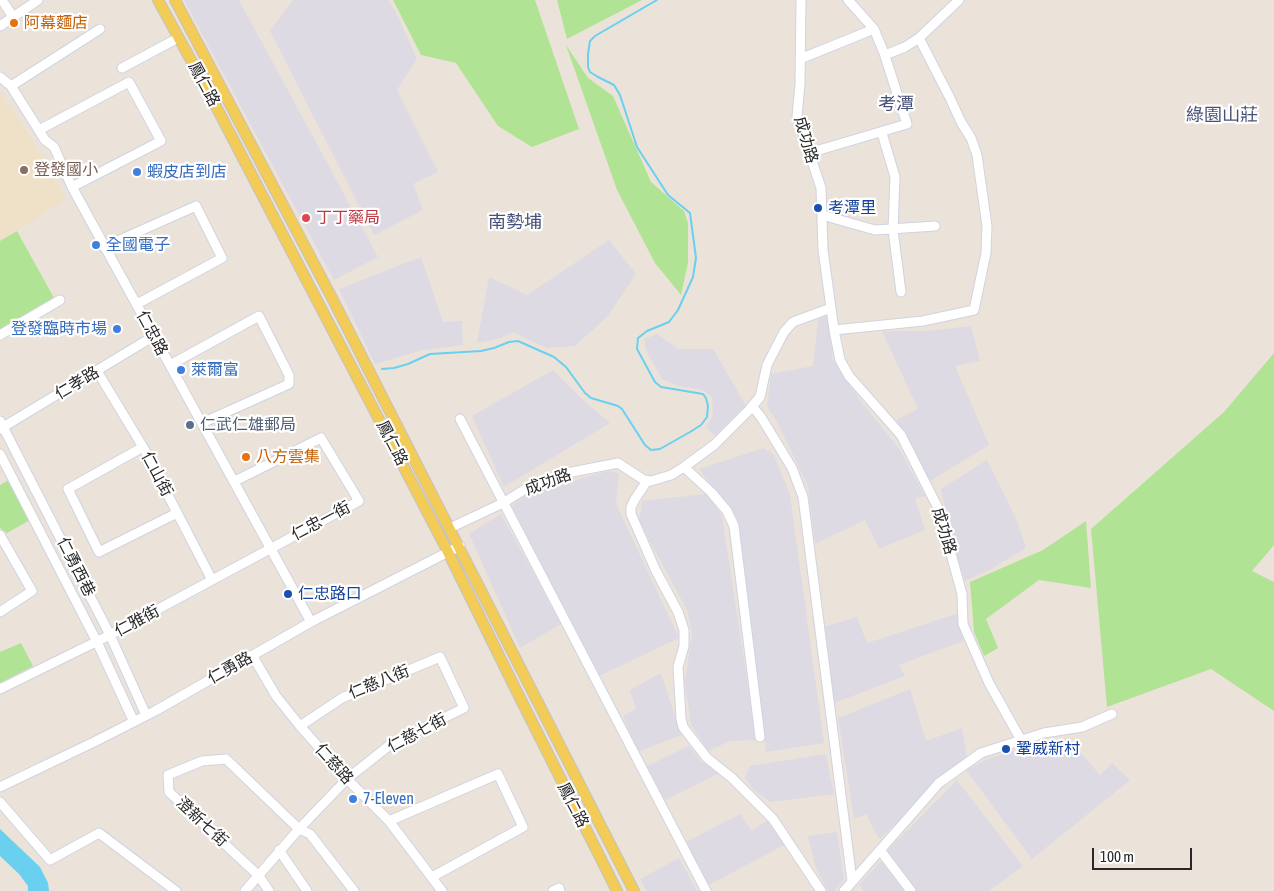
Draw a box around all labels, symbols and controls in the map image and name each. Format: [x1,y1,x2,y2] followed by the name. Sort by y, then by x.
[24,13,88,33] place label: 阿幕麵店
[8,17,20,29] marker: 阿幕麵店
[184,58,224,110] street label: 鳳仁路
[878,93,914,115] district label: 考潭
[1186,104,1258,126] district label: 綠園山莊
[790,114,822,166] street label: 成功路
[34,160,98,180] place label: 登發國小
[147,162,227,182] place label: 蝦皮店到店
[18,164,30,176] marker: 登發國小
[131,166,143,178] marker: 蝦皮店到店
[828,198,876,218] place label: 考潭里
[812,202,824,214] marker: 考潭里
[316,208,380,228] place label: 丁丁藥局
[488,211,542,233] district label: 南勢埔
[300,212,312,224] marker: 丁丁藥局
[106,235,170,255] place label: 全國電子
[90,239,102,251] marker: 全國電子
[132,307,172,359] street label: 仁忠路
[11,319,107,339] place label: 登發臨時市場
[111,323,123,335] marker: 登發臨時市場
[191,360,239,380] place label: 萊爾富
[51,362,103,404] street label: 仁孝路
[175,364,187,376] marker: 萊爾富
[200,415,296,435] place label: 仁武仁雄郵局
[373,417,411,469] street label: 鳳仁路
[184,419,196,431] marker: 仁武仁雄郵局
[256,447,320,467] place label: 八方雲集
[137,448,177,500] street label: 仁山街
[240,451,252,463] marker: 八方雲集
[522,465,574,499] street label: 成功路
[288,498,354,544] street label: 仁忠一街
[928,505,960,557] street label: 成功路
[53,534,99,600] street label: 仁勇西巷
[298,584,362,604] place label: 仁忠路口
[282,588,294,600] marker: 仁忠路口
[111,601,163,641] street label: 仁雅街
[204,648,256,688] street label: 仁勇路
[346,661,412,703] street label: 仁慈八街
[384,710,450,756] street label: 仁慈七街
[1016,739,1080,759] place label: 鞏威新村
[311,740,357,788] street label: 仁慈路
[1000,743,1012,755] marker: 鞏威新村
[554,779,592,831] street label: 鳳仁路
[363,789,414,809] place label: 7-Eleven
[172,793,232,851] street label: 澄新七街
[347,793,359,805] marker: 7-Eleven
[1094,838,1194,870] scale bar
[1100,848,1134,865] text: 100 m

